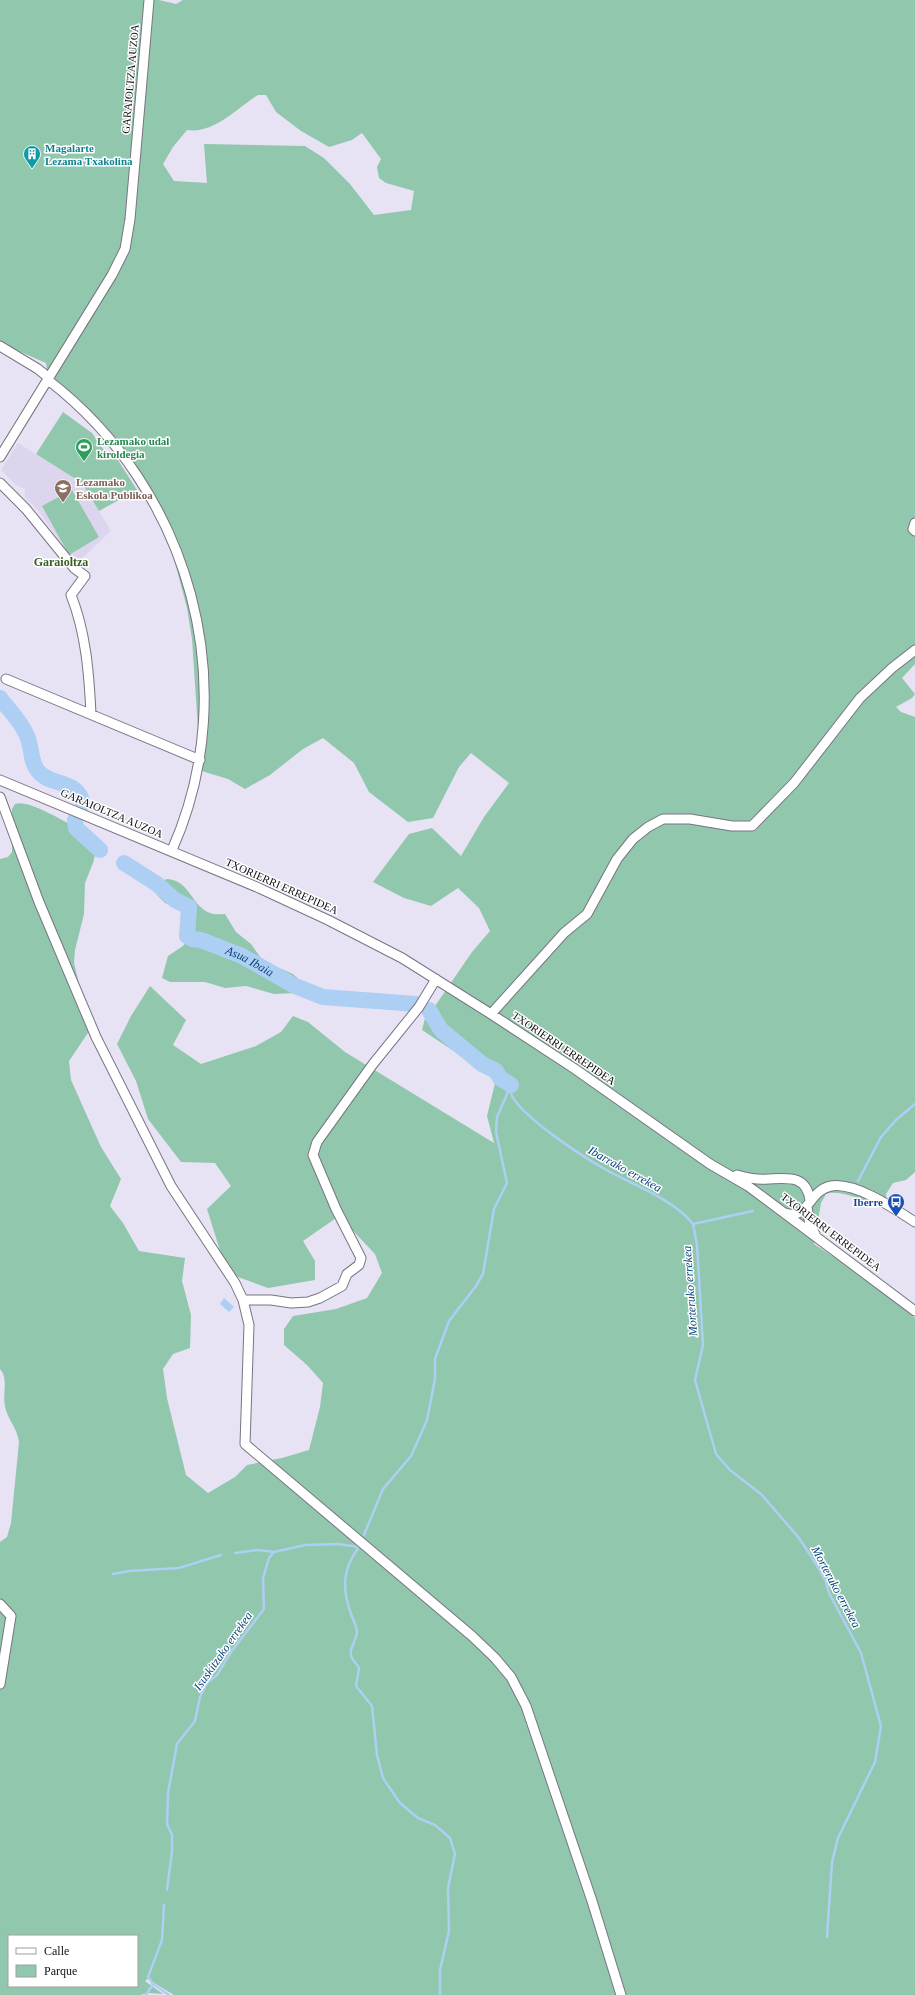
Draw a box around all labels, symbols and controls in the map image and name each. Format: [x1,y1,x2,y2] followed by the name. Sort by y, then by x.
[119,24,141,134] street label: GARAIOLTZA AUZOA
[45,142,133,167] place label: Magalarte Lezama Txakolina
[22,144,42,169] building icon: Magalarte Lezama Txakolina
[97,435,169,460] place label: Lezamako udal kiroldegia
[74,437,94,462] sports icon: Lezamako udal kiroldegia
[76,476,153,501] place label: Lezamako Eskola Publikoa
[53,478,73,503] school or university icon: Lezamako Eskola Publikoa
[34,555,88,569] district label: Garaioltza
[59,786,165,840] street label: GARAIOLTZA AUZOA
[224,856,340,916] street label: TXORIERRI ERREPIDEA
[223,943,276,980] water label: Asua Ibaia
[510,1009,618,1087] street label: TXORIERRI ERREPIDEA
[585,1143,664,1195] water label: Ibarrako errekea
[779,1191,883,1274] street label: TXORIERRI ERREPIDEA
[886,1192,906,1217] bus stop icon: Iberre
[853,1196,883,1208] place label: Iberre
[680,1245,700,1338] water label: Morteruko errekea
[808,1543,863,1630] water label: Morteruko errekea
[190,1609,255,1694] water label: Isuskitzako errekea
[8,1935,138,1987] legend
[44,1944,69,1958] text: Calle
[44,1964,77,1978] text: Parque

